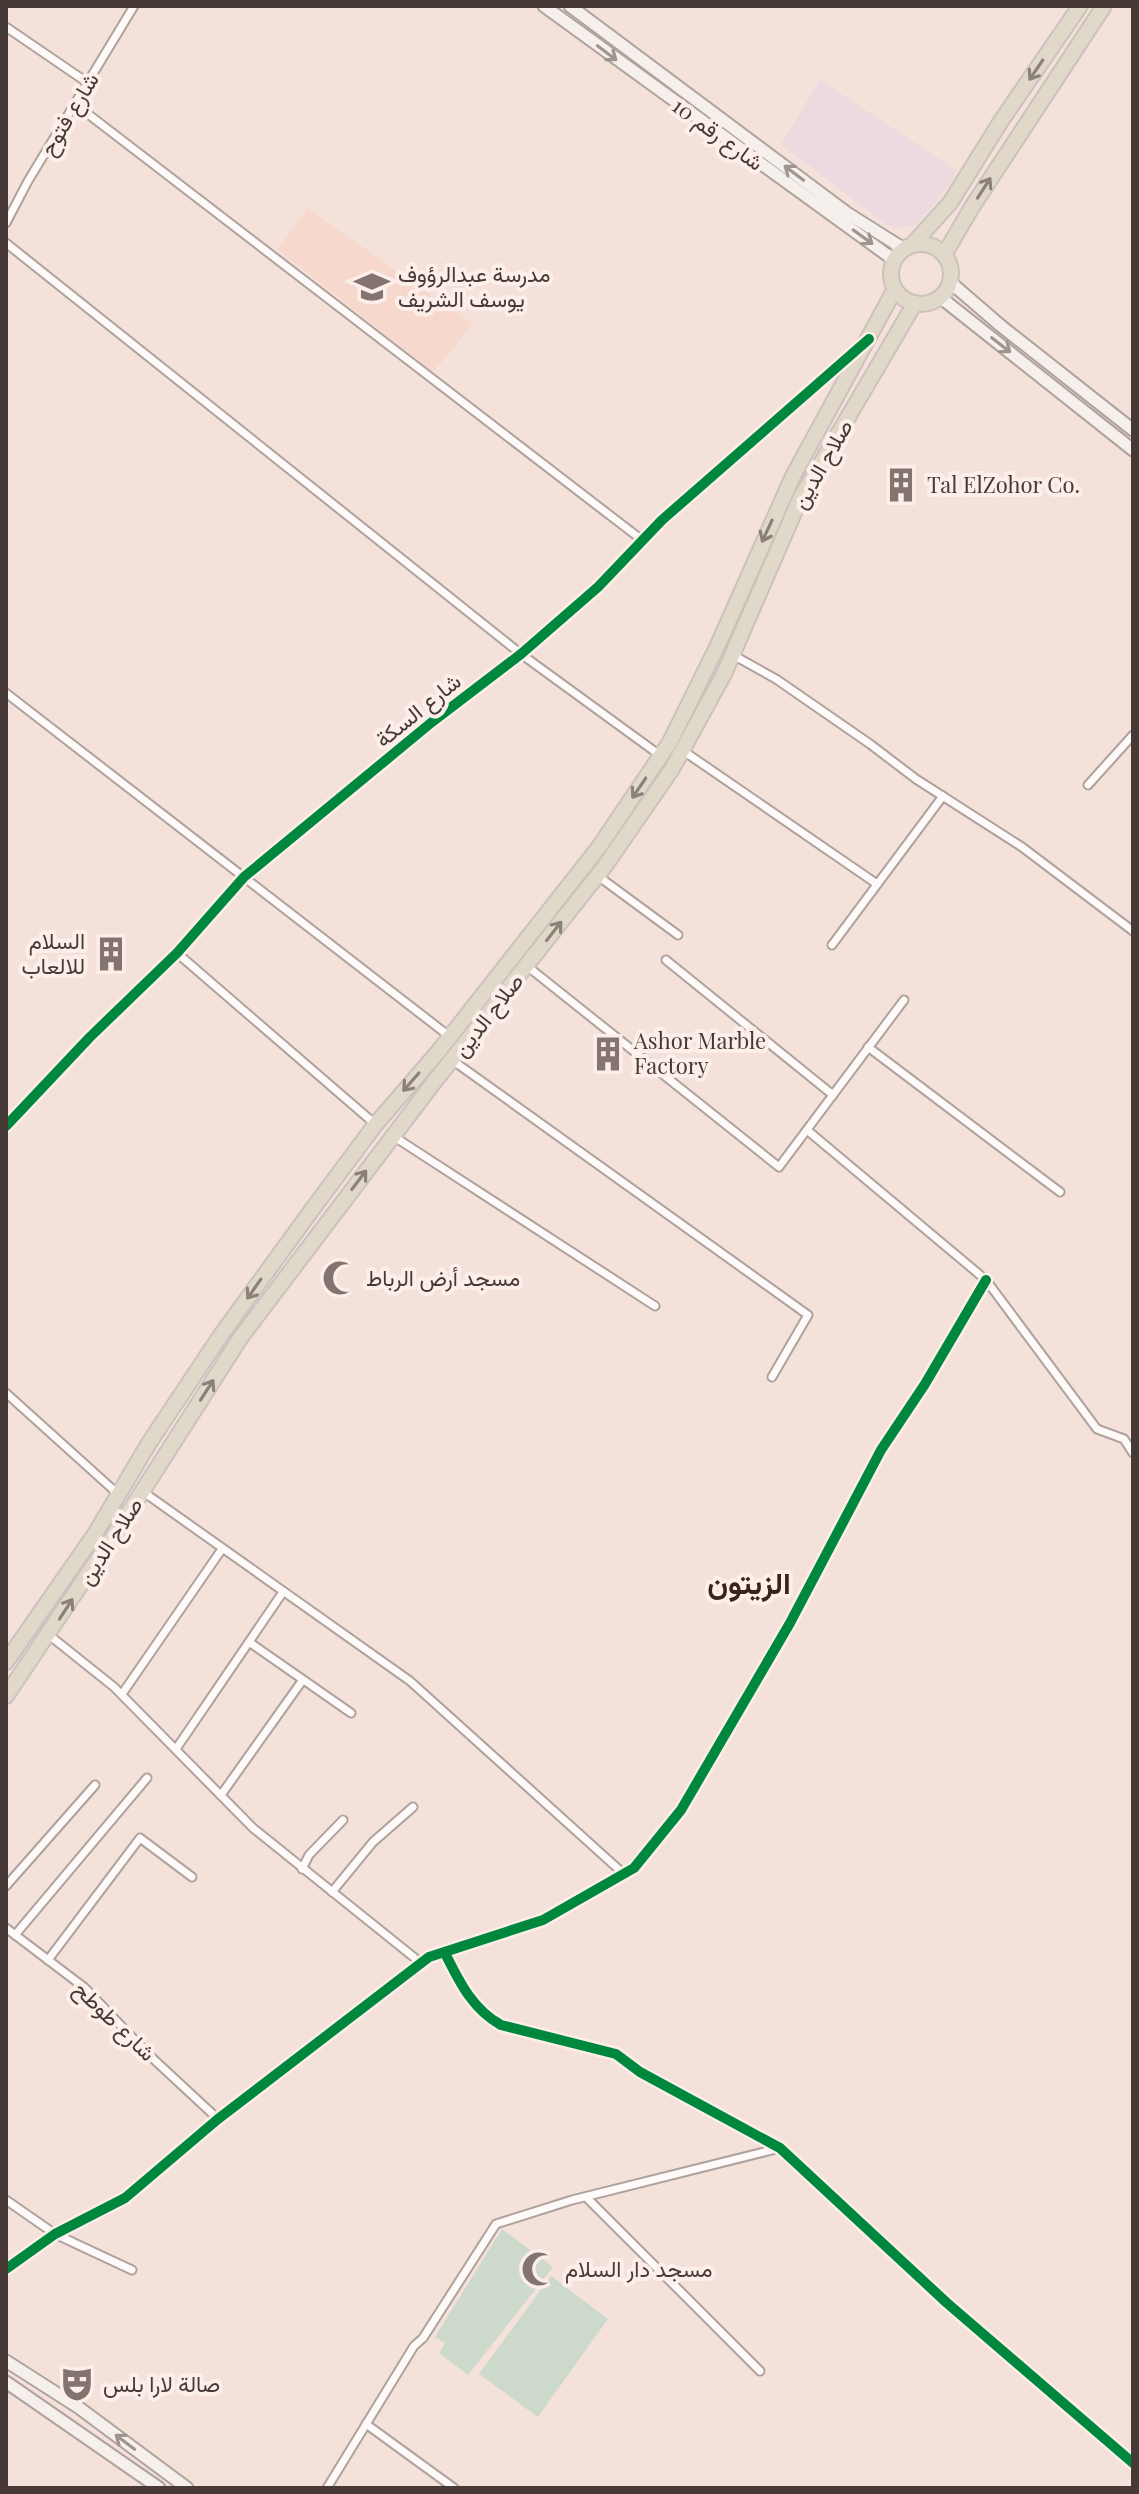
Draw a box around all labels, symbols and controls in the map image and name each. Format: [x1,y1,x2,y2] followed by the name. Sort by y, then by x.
[595,44,617,61] one-way arrow
[1027,58,1043,81] one-way arrow
[32,66,106,161] street label: شارع فتوح
[666,90,771,177] street label: شارع رقم 10
[784,164,805,181] one-way arrow
[977,177,993,200] one-way arrow
[851,229,873,245] one-way arrow
[398,258,551,313] place label: مدرسة عبدالرؤوف يوسف الشريف
[353,268,391,306] school or university icon: مدرسة عبدالرؤوف يوسف الشريف
[990,337,1011,354] one-way arrow
[784,413,860,514] street label: صلاح الدين
[882,466,920,504] building icon: Tal ElZohor Co.
[927,469,1080,499] place label: Tal ElZohor Co.
[759,519,774,543] one-way arrow
[368,665,467,754] street label: شارع السكة
[631,777,647,799] one-way arrow
[546,921,563,942] one-way arrow
[21,925,85,980] place label: السلام للالعاب
[92,935,130,973] building icon: السلام للالعاب
[445,966,530,1063] street label: صلاح الدين
[633,1025,766,1080] place label: Ashor Marble Factory
[589,1035,627,1073] building icon: Ashor Marble Factory
[402,1072,420,1092] one-way arrow
[351,1169,368,1191] one-way arrow
[321,1259,359,1297] mosque icon: مسجد أرض الرباط
[366,1262,520,1292] place label: مسجد أرض الرباط
[246,1278,262,1300] one-way arrow
[200,1379,216,1402] one-way arrow
[70,1491,149,1590] street label: صلاح الدين
[707,1562,791,1602] district label: الزيتون
[58,1598,74,1620] one-way arrow
[67,1974,163,2068] street label: شارع طوطح
[520,2250,558,2288] mosque icon: مسجد دار السلام
[565,2253,712,2284] place label: مسجد دار السلام
[58,2365,96,2403] theatre icon: صالة لارا بلس
[103,2368,220,2398] place label: صالة لارا بلس
[114,2433,136,2450] one-way arrow

